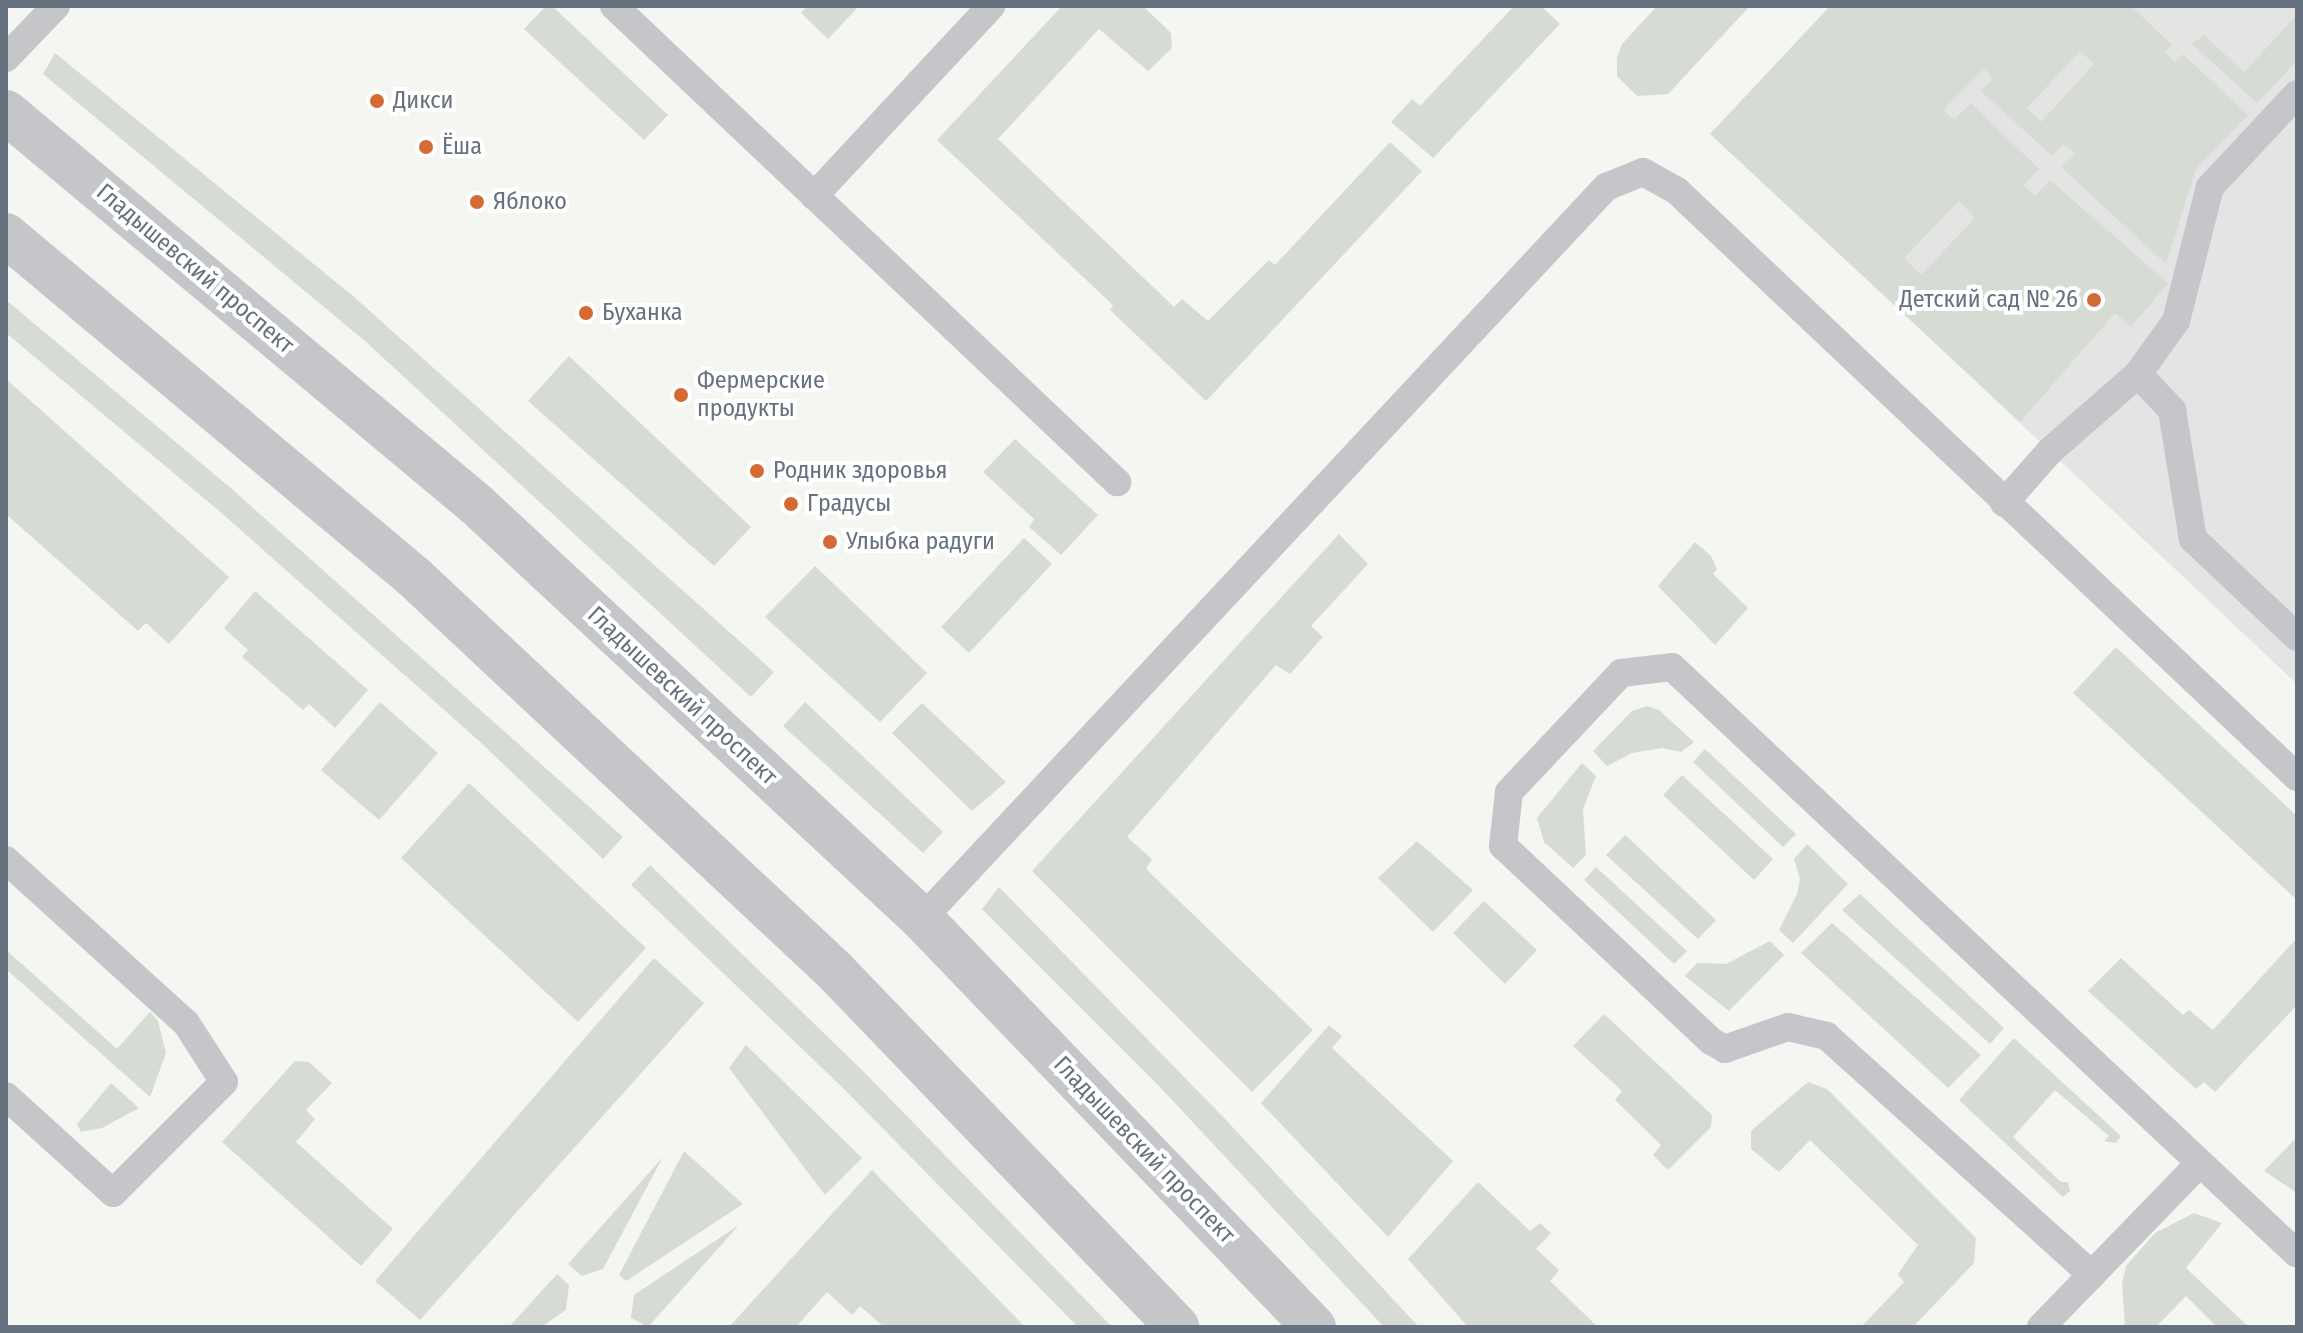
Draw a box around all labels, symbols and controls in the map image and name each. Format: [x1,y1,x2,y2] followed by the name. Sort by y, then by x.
[393,87,453,115] place label: Дикси
[368,92,386,110] marker: Дикси
[442,133,482,161] place label: Ёша
[417,138,435,156] marker: Ёша
[90,178,300,360] street label: Гладышевский проспект
[493,188,567,216] place label: Яблоко
[468,193,486,211] marker: Яблоко
[1899,286,2078,314] place label: Детский сад № 26
[2085,291,2103,309] marker: Детский сад № 26
[602,299,683,327] place label: Буханка
[577,304,595,322] marker: Буханка
[697,367,825,423] place label: Фермерские продукты
[672,386,690,404] marker: Фермерские продукты
[773,457,947,485] place label: Родник здоровья
[748,462,766,480] marker: Родник здоровья
[807,490,891,518] place label: Градусы
[782,495,800,513] marker: Градусы
[846,528,995,556] place label: Улыбка радуги
[821,533,839,551] marker: Улыбка радуги
[581,601,783,791] street label: Гладышевский проспект
[1047,1051,1241,1249] street label: Гладышевский проспект

